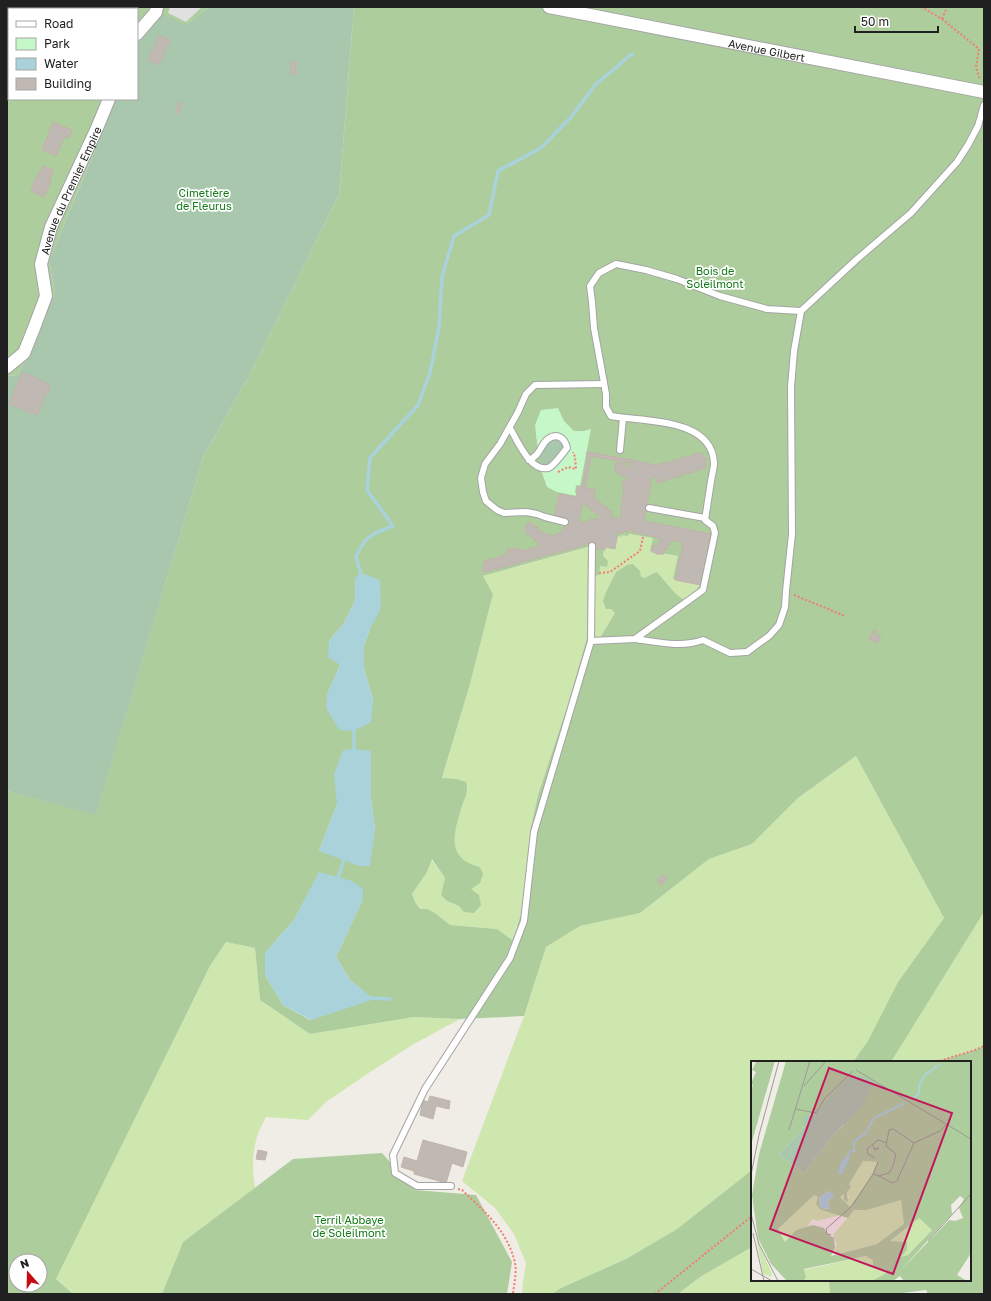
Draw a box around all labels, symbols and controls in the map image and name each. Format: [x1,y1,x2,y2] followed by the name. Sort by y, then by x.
[8,8,138,100] legend
[855,8,938,34] scale bar
[861,14,889,29] text: 50 m
[44,16,73,31] text: Road
[44,36,70,51] text: Park
[727,36,806,63] street label: Avenue Gilbert
[44,56,78,71] text: Water
[44,76,92,91] text: Building
[37,124,103,256] street label: Avenue du Premier Empire
[176,186,232,212] park label: Cimetière de Fleurus
[686,264,744,290] park label: Bois de Soleilmont
[751,1061,971,1281] inset map
[312,1213,386,1239] park label: Terril Abbaye de Soleilmont
[8,1253,48,1293] north arrow
[18,1256,31,1271] text: N

